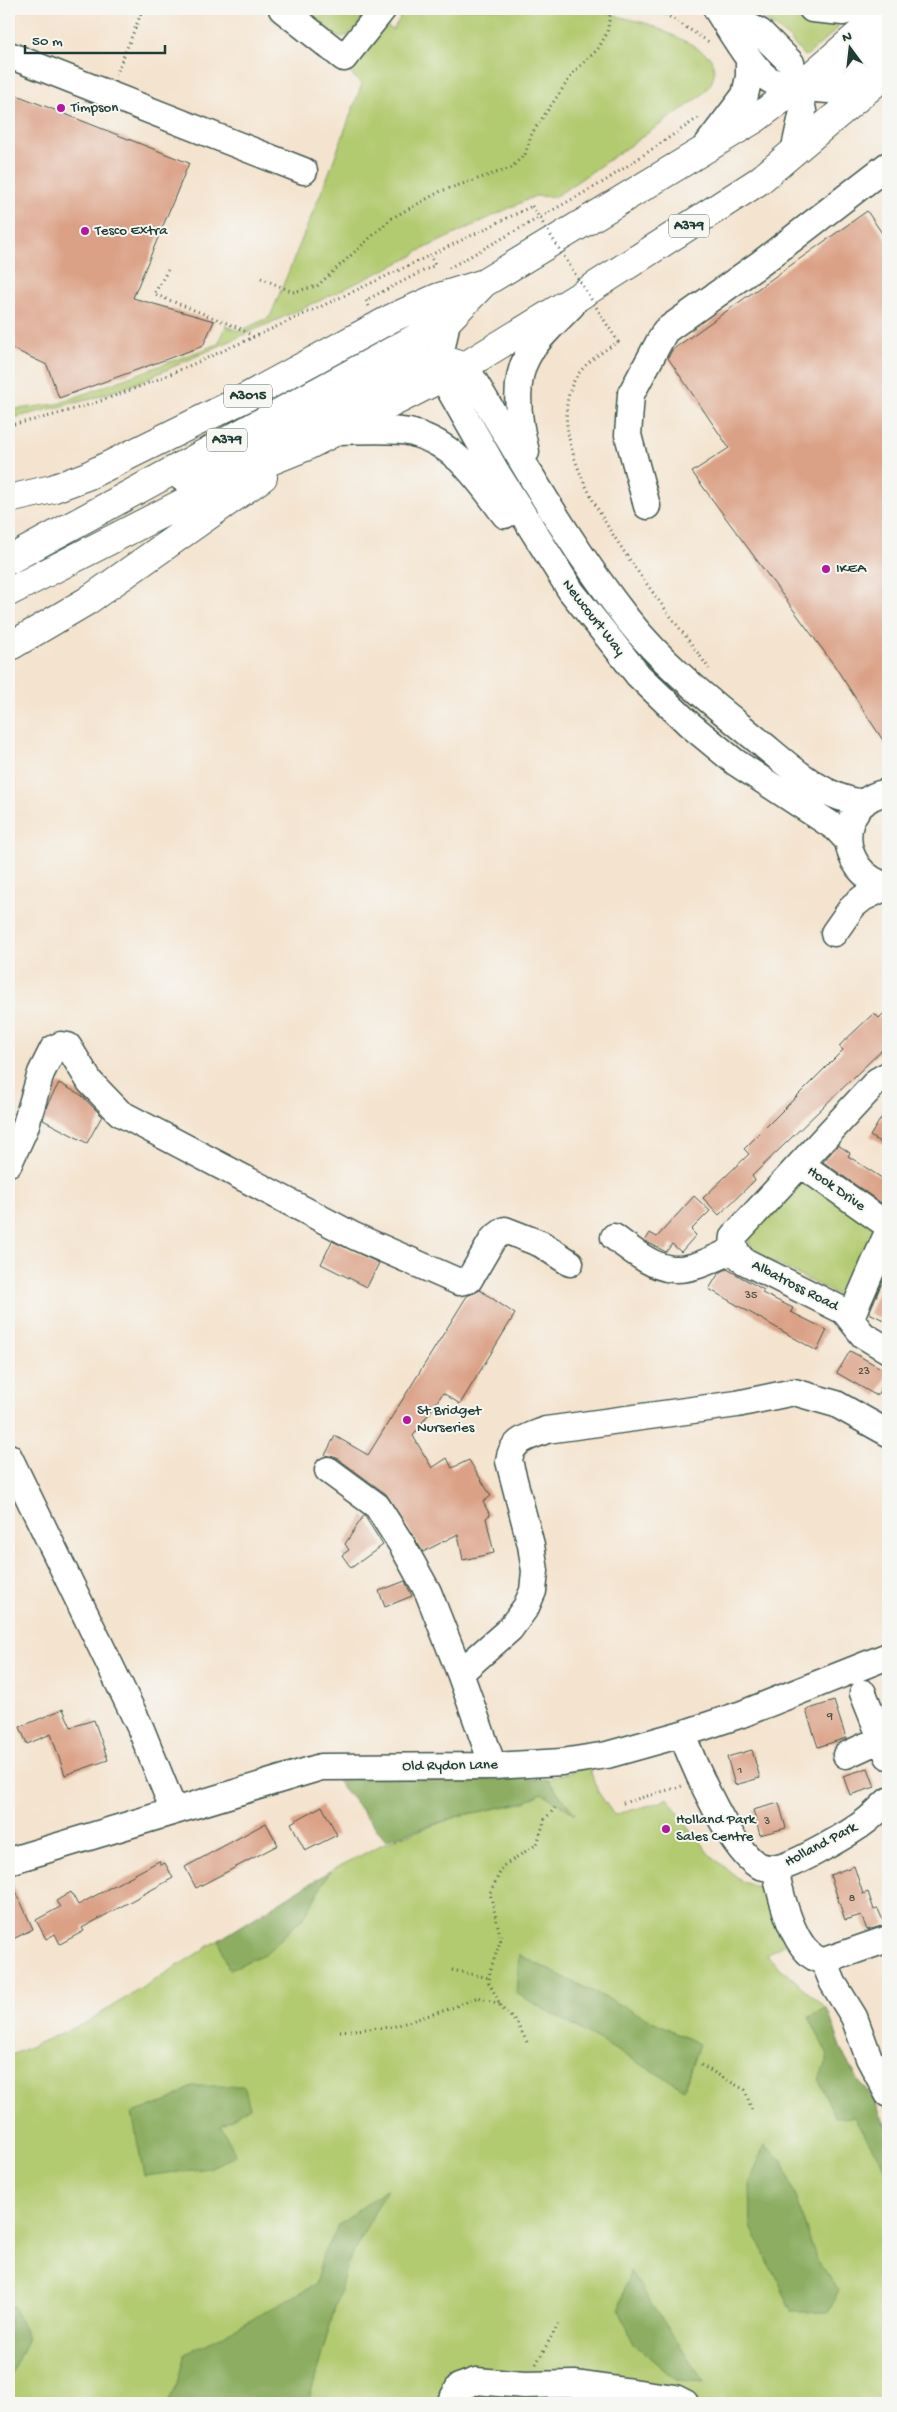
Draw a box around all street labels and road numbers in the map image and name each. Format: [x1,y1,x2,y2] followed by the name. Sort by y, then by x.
[669,215,709,238] road number: A379
[224,384,272,408] road number: A3015
[207,428,247,452] road number: A379
[557,576,629,660] street label: Newcourt Way
[803,1162,869,1216] street label: Hook Drive
[749,1256,842,1316] street label: Albatross Road
[402,1756,498,1776] street label: Old Rydon Lane
[782,1818,861,1872] street label: Holland Park

